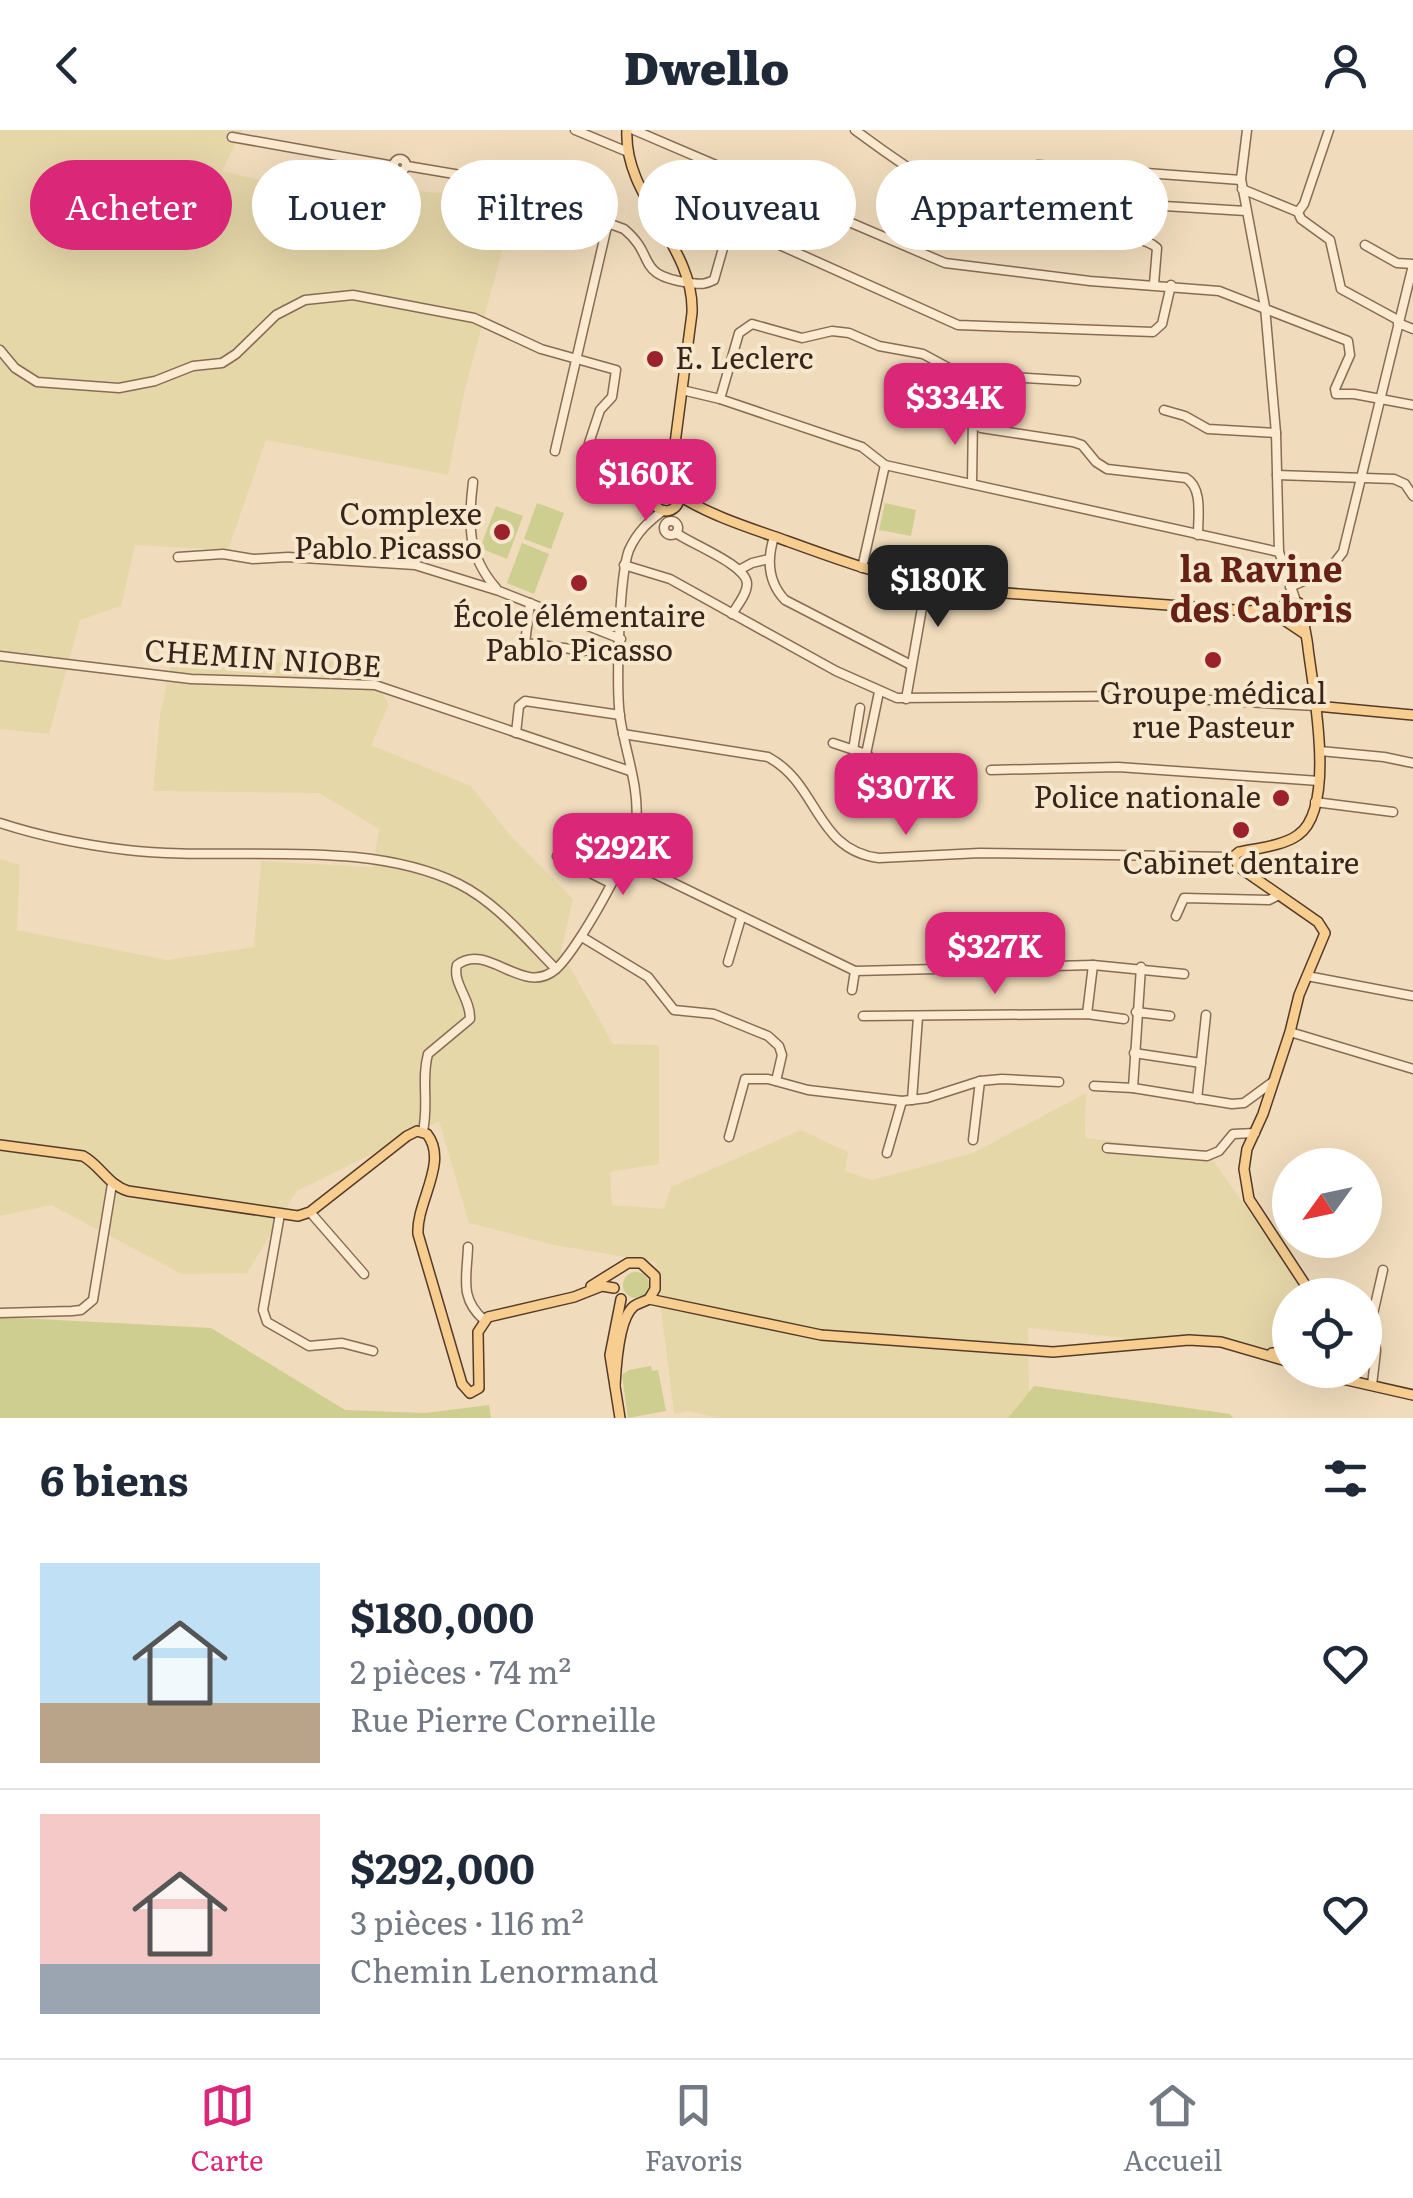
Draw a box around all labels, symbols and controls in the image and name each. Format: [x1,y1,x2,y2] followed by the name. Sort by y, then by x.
[624,32,789,99] text: Dwello
[40,38,95,93] icon: back
[1318,38,1373,93] icon: person
[30,160,232,250] chip: Acheter
[252,160,421,250] chip: Louer
[441,160,618,250] chip: Filtres
[638,160,856,250] chip: Nouveau
[876,160,1168,250] chip: Appartement
[675,334,813,378] place label: E. Leclerc
[644,348,666,370] marker: E. Leclerc
[885,363,1025,448] pin: $334K
[906,371,1004,419] text: $334K
[576,439,716,524] pin: $160K
[598,447,694,495] text: $160K
[294,490,482,568] place label: Complexe Pablo Picasso
[491,521,513,543] marker: Complexe Pablo Picasso
[1170,541,1352,633] district label: la Ravine des Cabris
[868,545,1008,630] pin: $180K
[890,553,986,601] text: $180K
[568,572,590,594] marker: École élémentaire Pablo Picasso
[452,592,706,670] place label: École élémentaire Pablo Picasso
[143,626,383,686] street label: CHEMIN NIOBE
[1202,649,1224,671] marker: Groupe médical rue Pasteur
[1100,669,1326,747] place label: Groupe médical rue Pasteur
[836,753,976,838] pin: $307K
[857,761,955,809] text: $307K
[1034,773,1261,817] place label: Police nationale
[1270,787,1292,809] marker: Police nationale
[553,813,693,898] pin: $292K
[1230,819,1252,841] marker: Cabinet dentaire
[575,821,671,869] text: $292K
[1123,839,1359,883] place label: Cabinet dentaire
[925,912,1065,997] pin: $327K
[947,920,1043,968] text: $327K
[1272,1148,1382,1258] north arrow
[1272,1148,1382,1388] map controls
[1272,1278,1382,1388] button: locate
[40,1447,189,1509] text: 6 biens
[1318,1451,1373,1506] icon: filters
[350,1584,534,1646] text: $180,000
[120,1603,240,1723] icon: home
[1318,1636,1373,1691] icon: heart
[350,1646,571,1694] text: 2 pièces · 74 m²
[350,1694,656,1742] text: Rue Pierre Corneille
[350,1835,535,1897] text: $292,000
[120,1854,240,1974] icon: home
[1318,1887,1373,1942] icon: heart
[350,1897,584,1945] text: 3 pièces · 116 m²
[350,1945,658,1993] text: Chemin Lenormand
[191,2078,264,2180] tab: Carte
[645,2078,742,2180] tab: Favoris
[1123,2078,1222,2180] tab: Accueil

